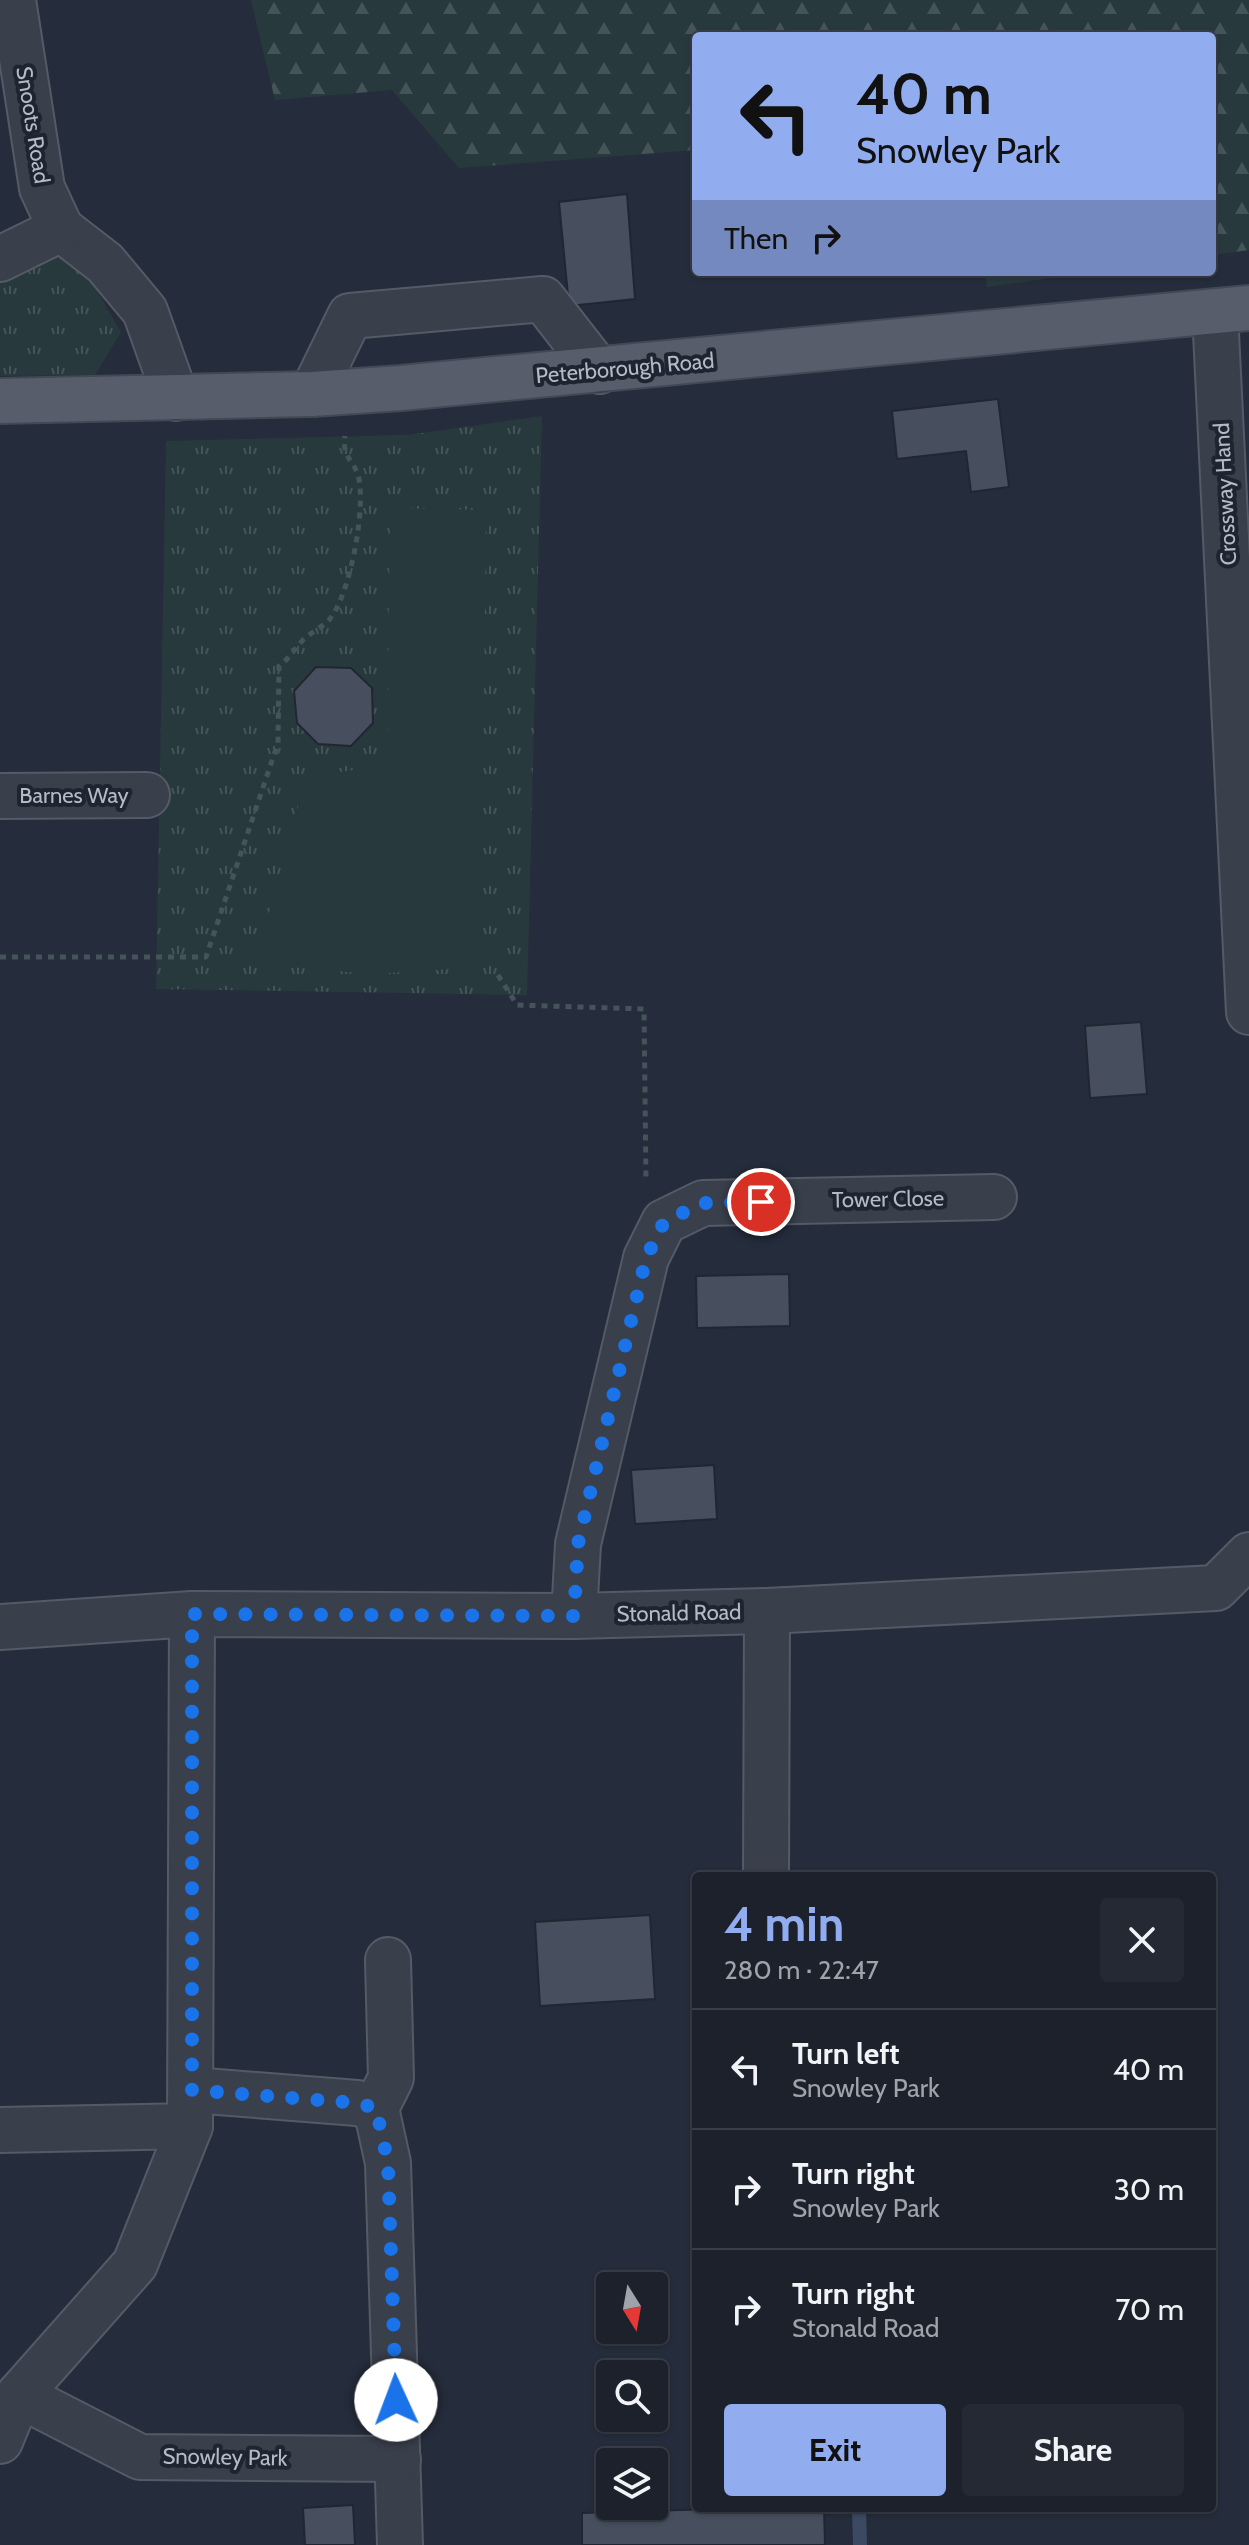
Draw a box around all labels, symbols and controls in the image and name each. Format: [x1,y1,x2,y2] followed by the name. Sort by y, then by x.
[856,60,992,128] text: 40 m
[10,64,56,186] street label: Snoots Road
[724,64,828,168] icon: left
[856,128,1060,172] text: Snowley Park
[804,216,848,260] icon: right
[724,220,788,257] text: Then
[535,347,715,389] street label: Peterborough Road
[1208,422,1242,566] street label: Crossway Hand
[19,782,129,809] street label: Barnes Way
[727,1168,795,1236] pin
[739,1180,783,1224] icon: arrive
[832,1185,944,1213] street label: Tower Close
[616,1598,742,1628] street label: Stonald Road
[724,1895,844,1953] text: 4 min
[1100,1898,1184,1982] button: close
[724,1954,879,1986] text: 280 m · 22:47
[792,2035,900,2072] text: Turn left
[724,2047,768,2091] icon: left
[1113,2051,1184,2088] text: 40 m
[792,2072,940,2104] text: Snowley Park
[792,2155,915,2192] text: Turn right
[724,2167,768,2211] icon: right
[1114,2171,1184,2208] text: 30 m
[792,2192,940,2224] text: Snowley Park
[596,2272,668,2344] north arrow
[596,2272,668,2520] map controls
[792,2275,915,2312] text: Turn right
[724,2287,768,2331] icon: right
[1115,2291,1184,2328] text: 70 m
[792,2312,939,2344] text: Stonald Road
[354,2358,438,2442] position arrow
[596,2360,668,2432] button: search
[724,2404,946,2496] button: Exit
[962,2404,1184,2496] button: Share
[162,2442,288,2472] street label: Snowley Park
[596,2448,668,2520] button: layers

